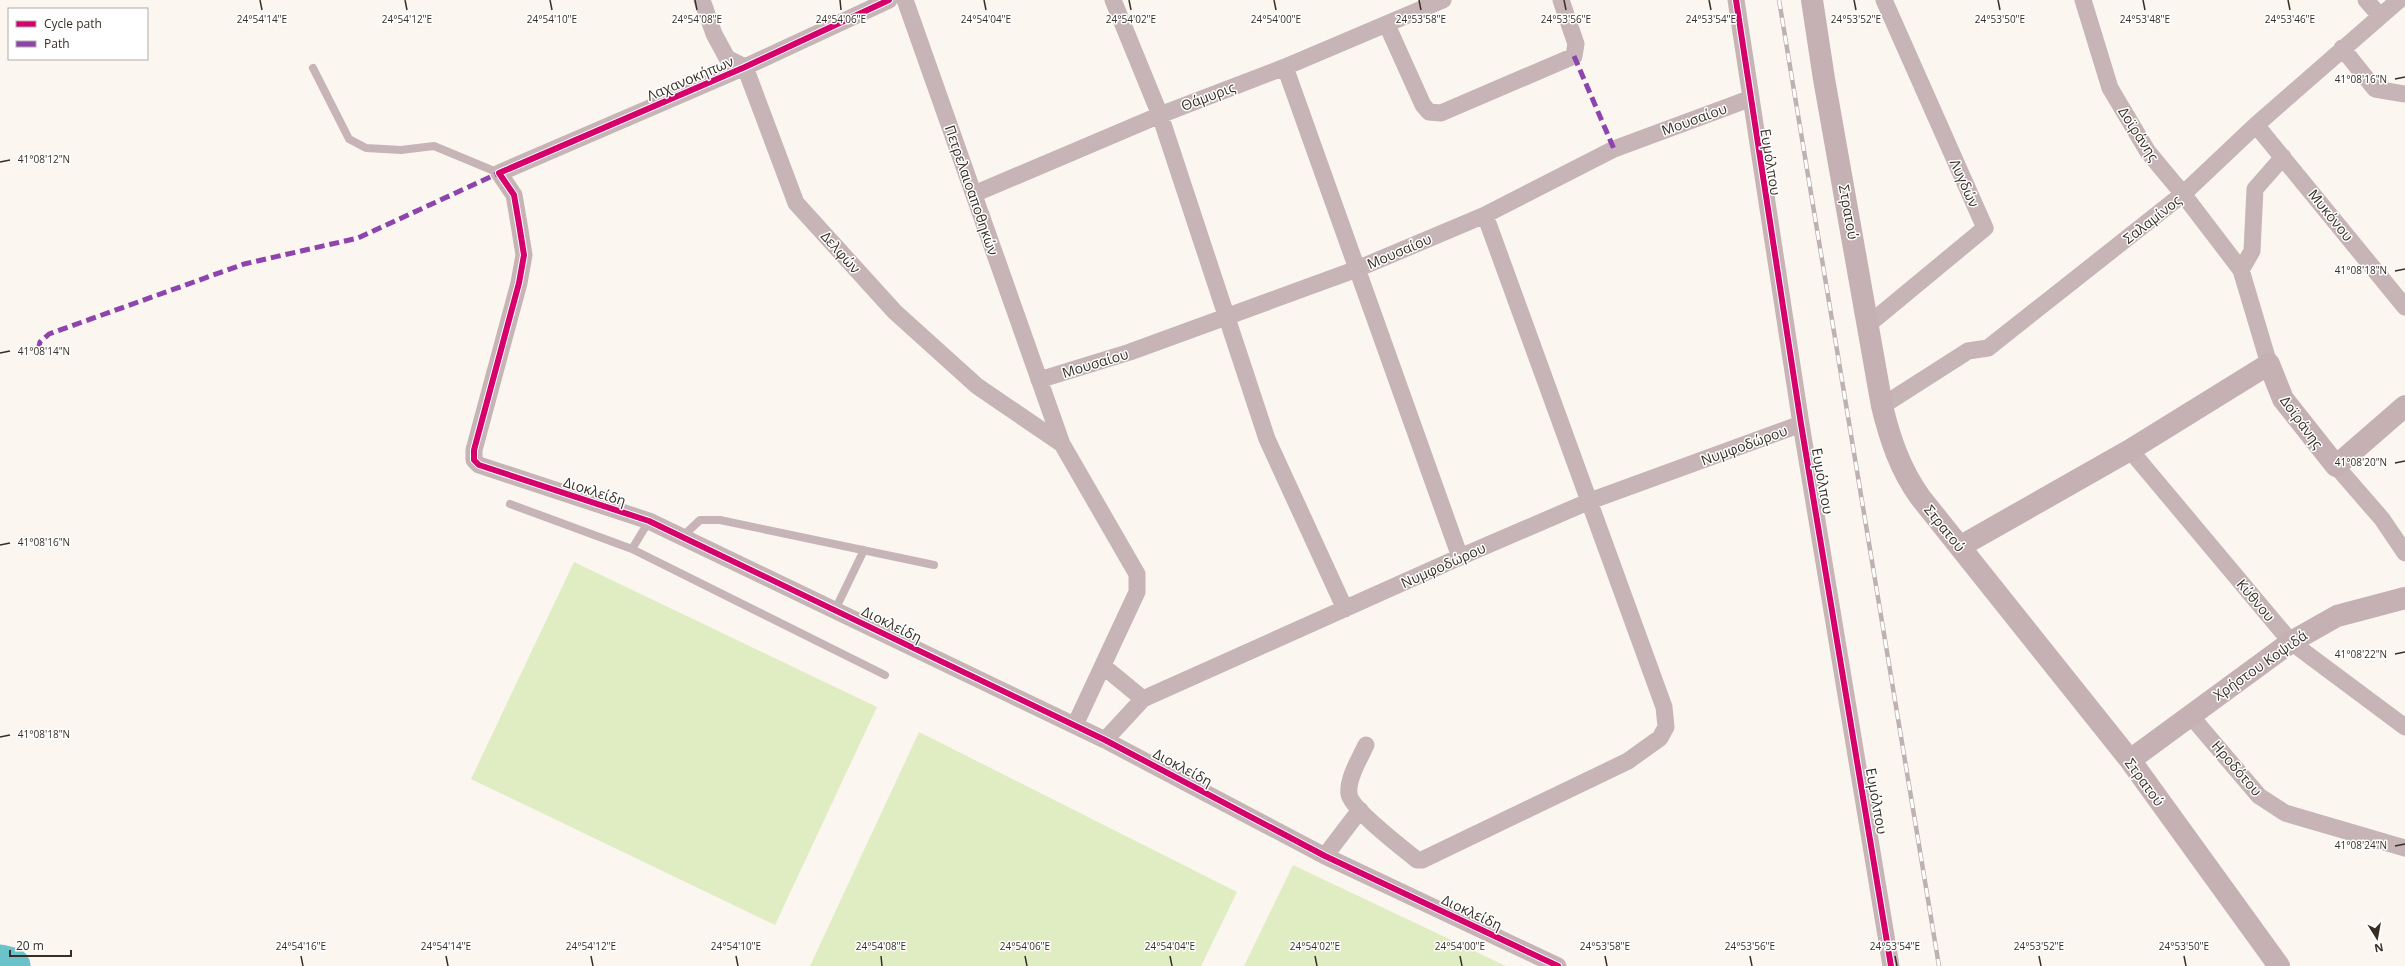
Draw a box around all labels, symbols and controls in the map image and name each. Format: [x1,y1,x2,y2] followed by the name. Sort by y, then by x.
[8,8,148,60] legend
[237,12,287,26] text: 24°54'14"E
[382,12,432,26] text: 24°54'12"E
[527,12,577,26] text: 24°54'10"E
[672,12,722,26] text: 24°54'08"E
[816,12,866,26] text: 24°54'06"E
[961,12,1011,26] text: 24°54'04"E
[1106,12,1156,26] text: 24°54'02"E
[1251,12,1301,26] text: 24°54'00"E
[1396,12,1446,26] text: 24°53'58"E
[1541,12,1591,26] text: 24°53'56"E
[1686,12,1736,26] text: 24°53'54"E
[1831,12,1881,26] text: 24°53'52"E
[1975,12,2025,26] text: 24°53'50"E
[2120,12,2170,26] text: 24°53'48"E
[2265,12,2315,26] text: 24°53'46"E
[44,15,102,32] text: Cycle path
[44,35,70,52] text: Path
[644,51,736,105] street label: Λαχανοκήπων
[2335,72,2387,86] text: 41°08'16"N
[1178,77,1238,115] street label: Θάμυρις
[1659,98,1729,140] street label: Μουσαίου
[2114,103,2164,165] street label: Δοϊράνης
[941,122,1003,258] street label: Πετρελαιοαποθηκών
[1756,127,1786,197] street label: Ευμόλπου
[18,152,70,166] text: 41°08'12"N
[1946,156,1984,210] street label: Λυγδών
[1835,183,1863,241] street label: Στρατού
[2304,185,2358,245] street label: Μυκόνου
[2119,190,2185,248] street label: Σαλαμίνος
[817,227,865,277] street label: Δελφών
[1364,229,1434,273] street label: Μουσαίου
[2335,263,2387,277] text: 41°08'18"N
[18,344,70,358] text: 41°08'14"N
[1060,344,1130,382] street label: Μουσαίου
[2276,392,2328,453] street label: Δοϊράνης
[1698,421,1790,469] street label: Νυμφοδώρου
[1808,446,1838,516] street label: Ευμόλπου
[2335,455,2387,469] text: 41°08'20"N
[561,472,629,510] street label: Διοκλείδη
[1920,501,1970,555] street label: Στρατού
[18,535,70,549] text: 41°08'16"N
[1398,538,1488,592] street label: Νυμφοδώρου
[2233,575,2279,625] street label: Κύθνου
[859,601,925,647] street label: Διοκλείδη
[2209,625,2311,704] street label: Χρήστου Κοψιδά
[2335,647,2387,661] text: 41°08'22"N
[18,727,70,741] text: 41°08'18"N
[2208,736,2266,800] street label: Ηροδότου
[1150,743,1216,791] street label: Διοκλείδη
[2121,754,2169,810] street label: Στρατού
[1862,766,1892,836] street label: Ευμόλπου
[2335,838,2387,852] text: 41°08'24"N
[1439,890,1505,934] street label: Διοκλείδη
[2357,918,2397,958] north arrow
[10,932,71,958] scale bar
[16,937,44,954] text: 20 m
[276,939,326,953] text: 24°54'16"E
[421,939,471,953] text: 24°54'14"E
[566,939,616,953] text: 24°54'12"E
[711,939,761,953] text: 24°54'10"E
[856,939,906,953] text: 24°54'08"E
[1000,939,1050,953] text: 24°54'06"E
[1145,939,1195,953] text: 24°54'04"E
[1290,939,1340,953] text: 24°54'02"E
[1435,939,1485,953] text: 24°54'00"E
[1580,939,1630,953] text: 24°53'58"E
[1725,939,1775,953] text: 24°53'56"E
[1870,939,1920,953] text: 24°53'54"E
[2014,939,2064,953] text: 24°53'52"E
[2159,939,2209,953] text: 24°53'50"E
[2373,940,2385,957] text: N

